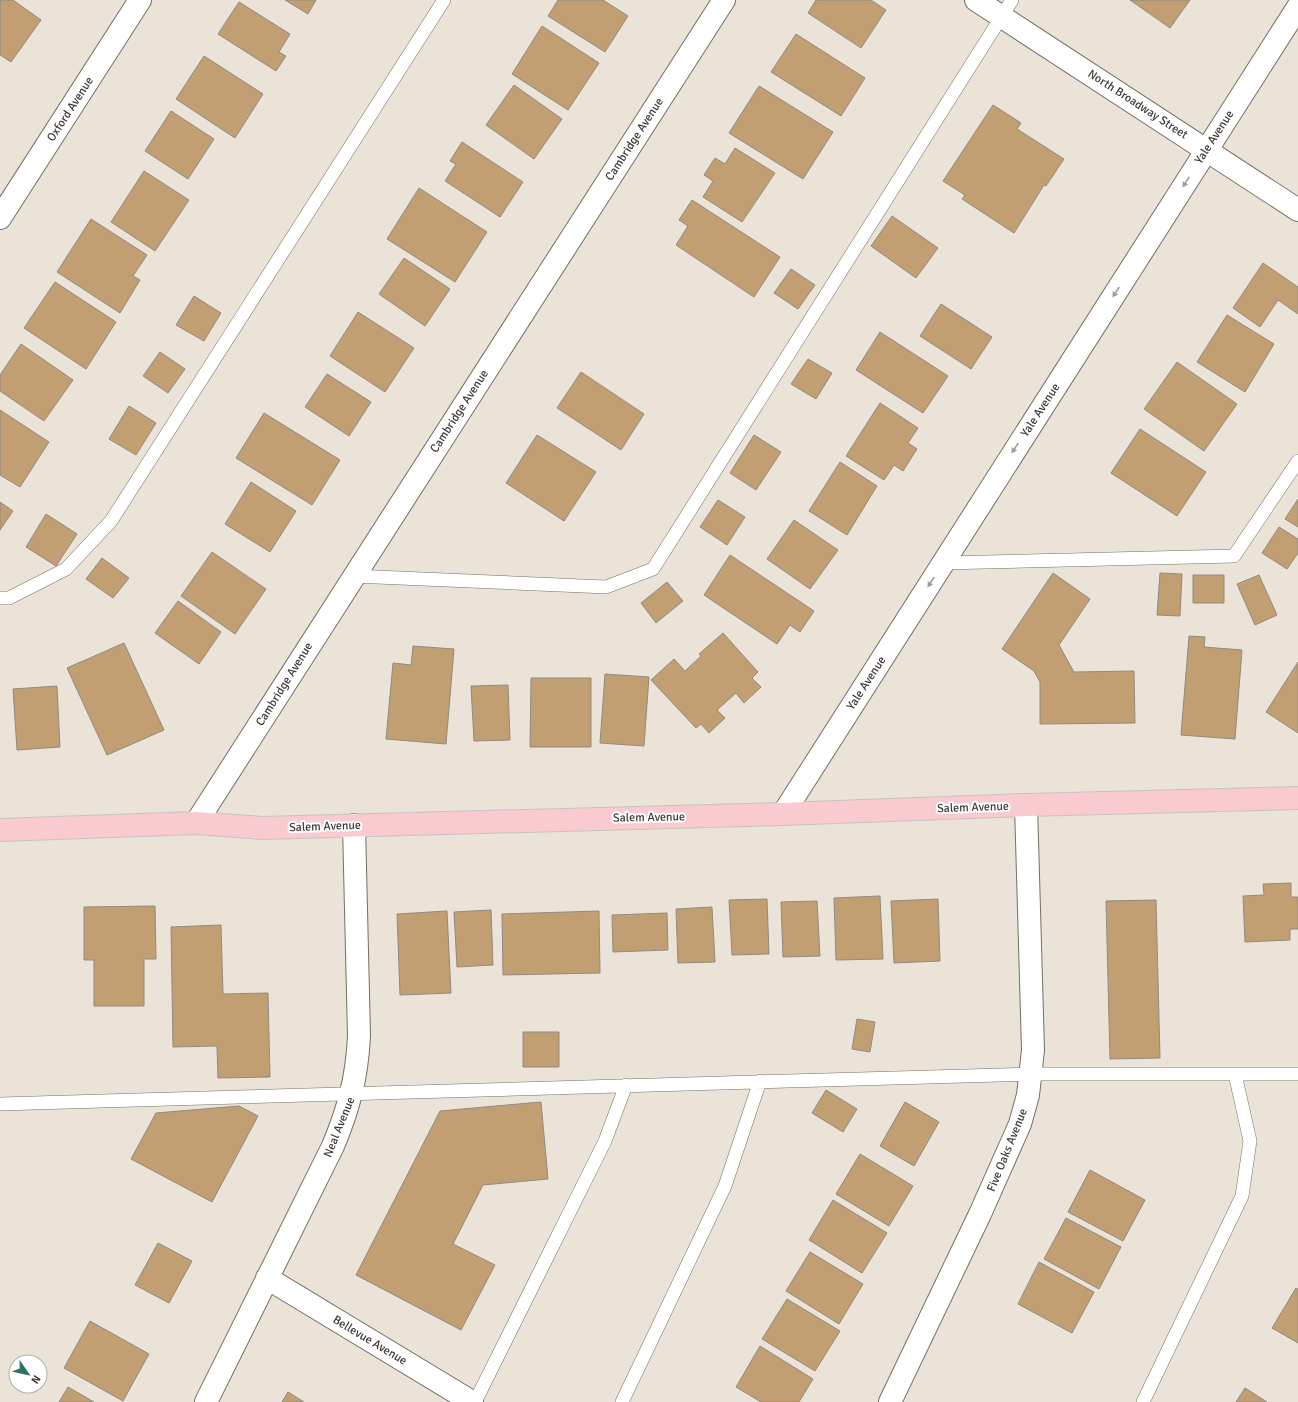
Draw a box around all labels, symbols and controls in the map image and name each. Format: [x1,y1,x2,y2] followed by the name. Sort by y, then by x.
[1085,66,1191,142] street label: North Broadway Street
[44,74,97,145] street label: Oxford Avenue
[602,95,667,184] street label: Cambridge Avenue
[1191,108,1237,167] street label: Yale Avenue
[1182,176,1189,188] one-way arrow
[1112,286,1119,297] one-way arrow
[427,367,492,456] street label: Cambridge Avenue
[1017,381,1063,440] street label: Yale Avenue
[1012,442,1019,454] one-way arrow
[927,576,934,587] one-way arrow
[253,640,316,729] street label: Cambridge Avenue
[843,654,889,713] street label: Yale Avenue
[937,799,1009,816] street label: Salem Avenue
[613,809,685,826] street label: Salem Avenue
[289,818,361,835] street label: Salem Avenue
[321,1095,358,1160] street label: Neal Avenue
[984,1106,1031,1194] street label: Five Oaks Avenue
[330,1312,410,1369] street label: Bellevue Avenue
[8,1354,48,1394] north arrow
[28,1373,43,1386] text: N

